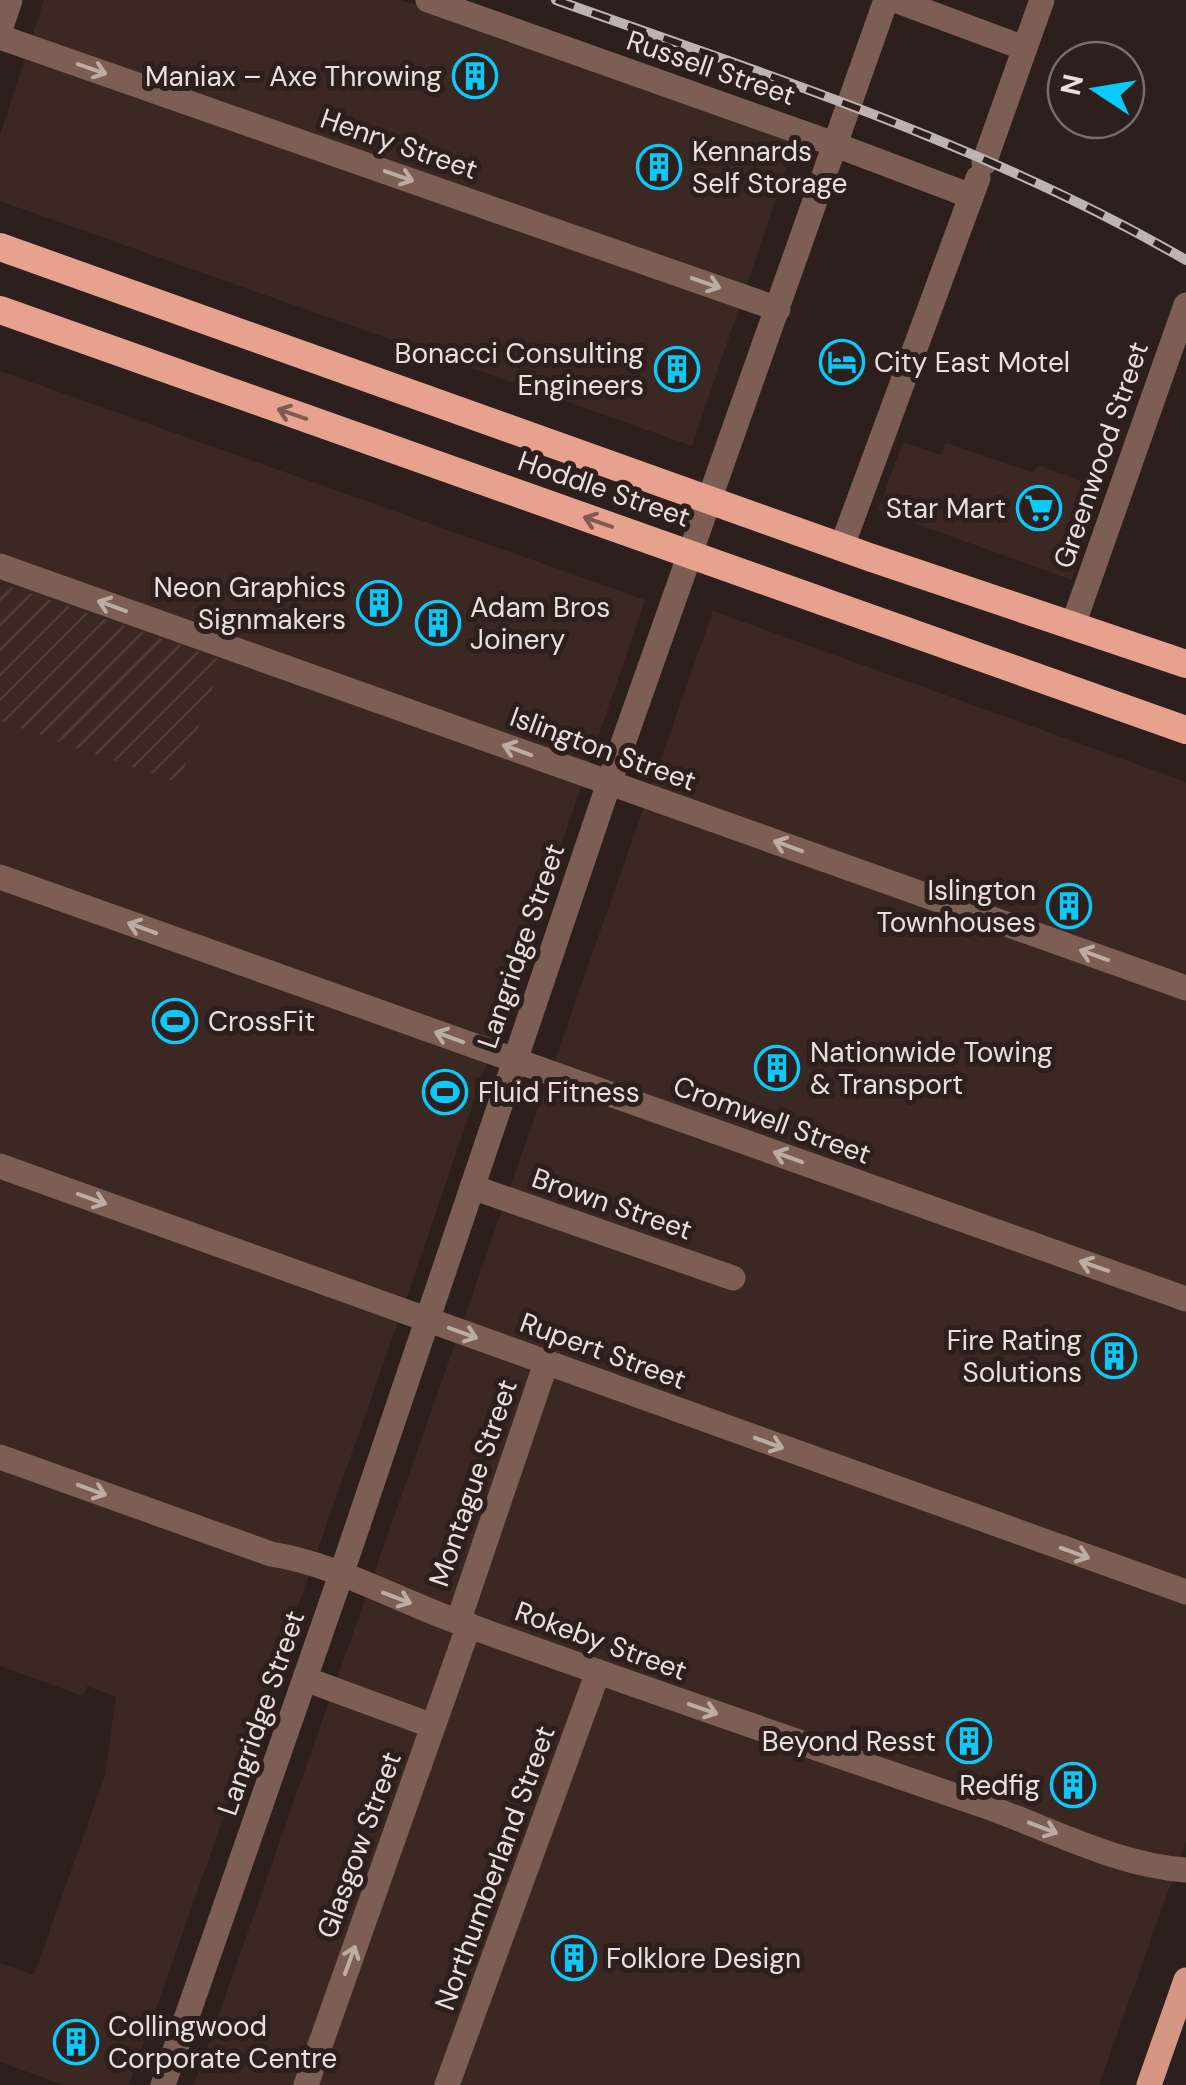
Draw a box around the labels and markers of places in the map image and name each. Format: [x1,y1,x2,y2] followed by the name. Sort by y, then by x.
[452,53,498,99] building icon: Maniax – Axe Throwing
[145,58,442,95] place label: Maniax – Axe Throwing
[692,133,847,202] place label: Kennards Self Storage
[636,144,682,190] building icon: Kennards Self Storage
[395,335,644,404] place label: Bonacci Consulting Engineers
[819,339,865,385] hotel icon: City East Motel
[874,344,1070,381] place label: City East Motel
[654,346,700,392] building icon: Bonacci Consulting Engineers
[1016,485,1062,531] supermarket icon: Star Mart
[886,490,1006,527] place label: Star Mart
[153,569,346,638] place label: Neon Graphics Signmakers
[356,580,402,626] building icon: Neon Graphics Signmakers
[470,589,610,658] place label: Adam Bros Joinery
[415,600,461,646] building icon: Adam Bros Joinery
[877,872,1036,941] place label: Islington Townhouses
[1046,883,1092,929] building icon: Islington Townhouses
[152,998,198,1044] sports icon: CrossFit
[208,1003,315,1040] place label: CrossFit
[810,1034,1053,1103] place label: Nationwide Towing & Transport
[754,1045,800,1091] building icon: Nationwide Towing & Transport
[422,1069,468,1115] sports icon: Fluid Fitness
[478,1074,640,1111] place label: Fluid Fitness
[947,1322,1082,1391] place label: Fire Rating Solutions
[1091,1333,1137,1379] building icon: Fire Rating Solutions
[946,1718,992,1764] building icon: Beyond Resst
[762,1723,936,1760] place label: Beyond Resst
[1050,1762,1096,1808] building icon: Redfig
[959,1767,1040,1804] place label: Redfig
[551,1935,597,1981] building icon: Folklore Design
[606,1940,801,1977] place label: Folklore Design
[108,2008,337,2077] place label: Collingwood Corporate Centre
[53,2019,99,2065] building icon: Collingwood Corporate Centre

